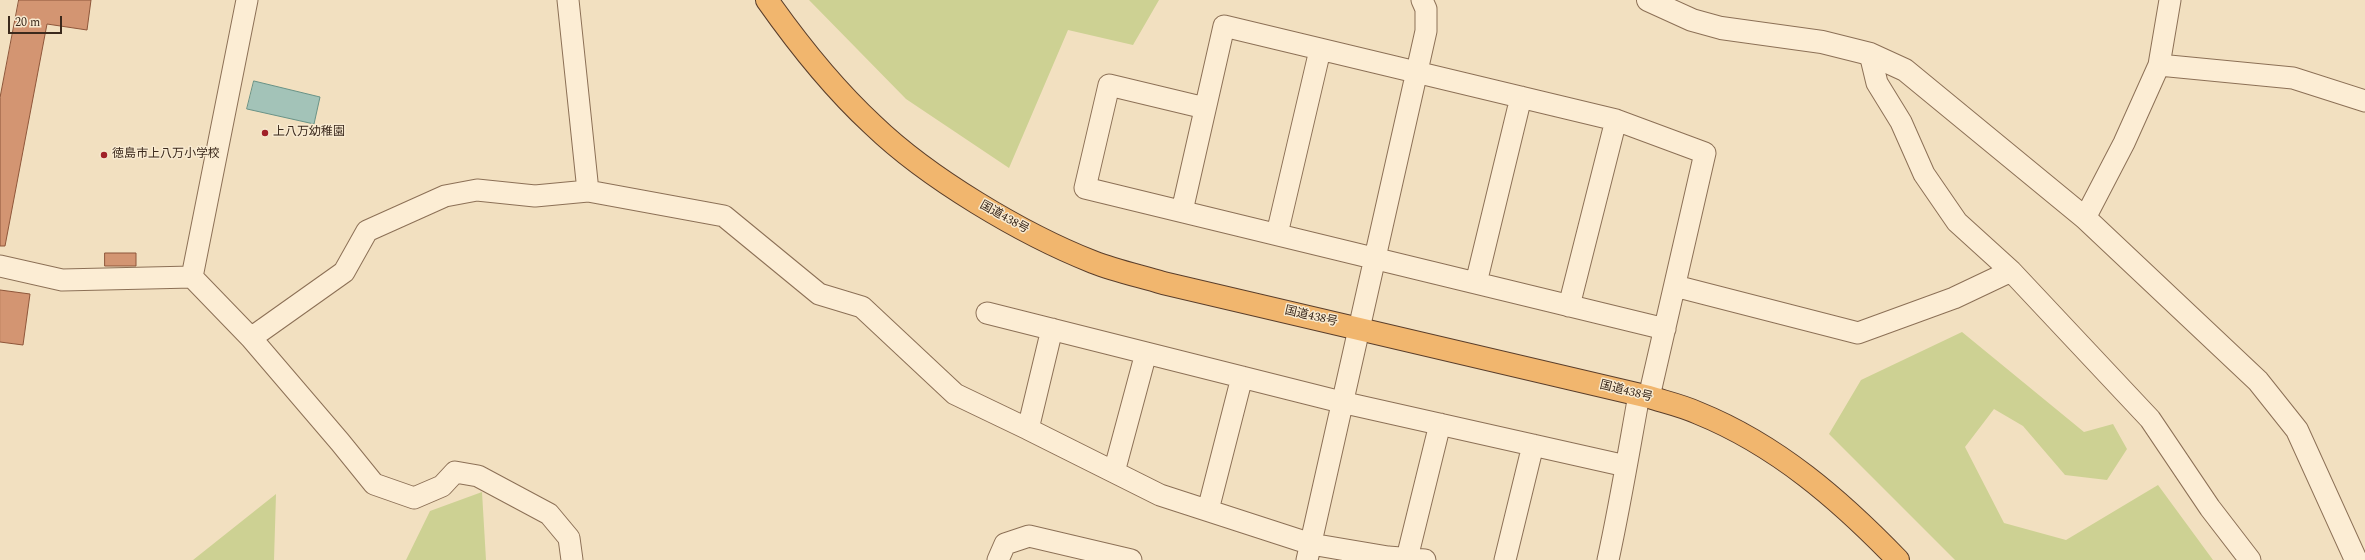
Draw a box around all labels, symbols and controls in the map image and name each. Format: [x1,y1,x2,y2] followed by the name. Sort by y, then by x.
[10,8,64,34] scale bar
[15,13,40,32] text: 20 m
[273,126,345,140] place label: 上八万幼稚園
[260,128,270,138] marker: 上八万幼稚園
[112,148,220,162] place label: 徳島市上八万小学校
[99,150,109,160] marker: 徳島市上八万小学校
[977,199,1031,237] street label: 国道438号
[1283,304,1339,330] street label: 国道438号
[1598,378,1654,406] street label: 国道438号

